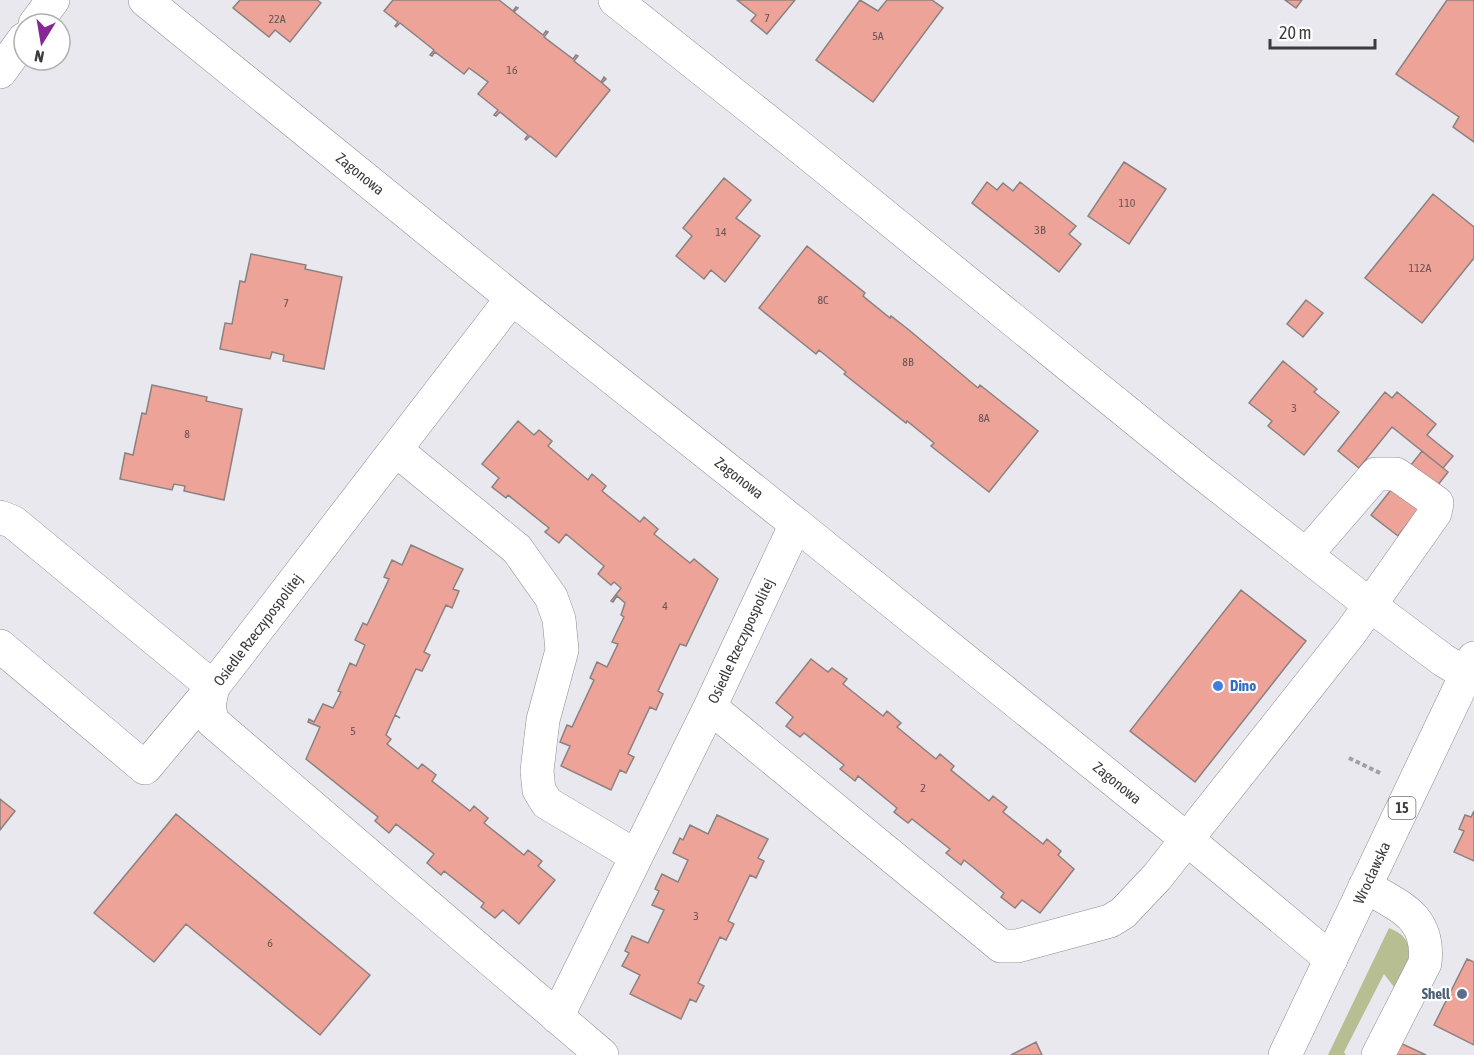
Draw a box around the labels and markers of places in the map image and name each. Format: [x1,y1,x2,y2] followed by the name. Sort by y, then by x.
[1230,677,1256,694] place label: Dino
[1211,679,1225,693] marker: Dino
[1422,985,1451,1002] place label: Shell
[1455,987,1469,1001] marker: Shell

